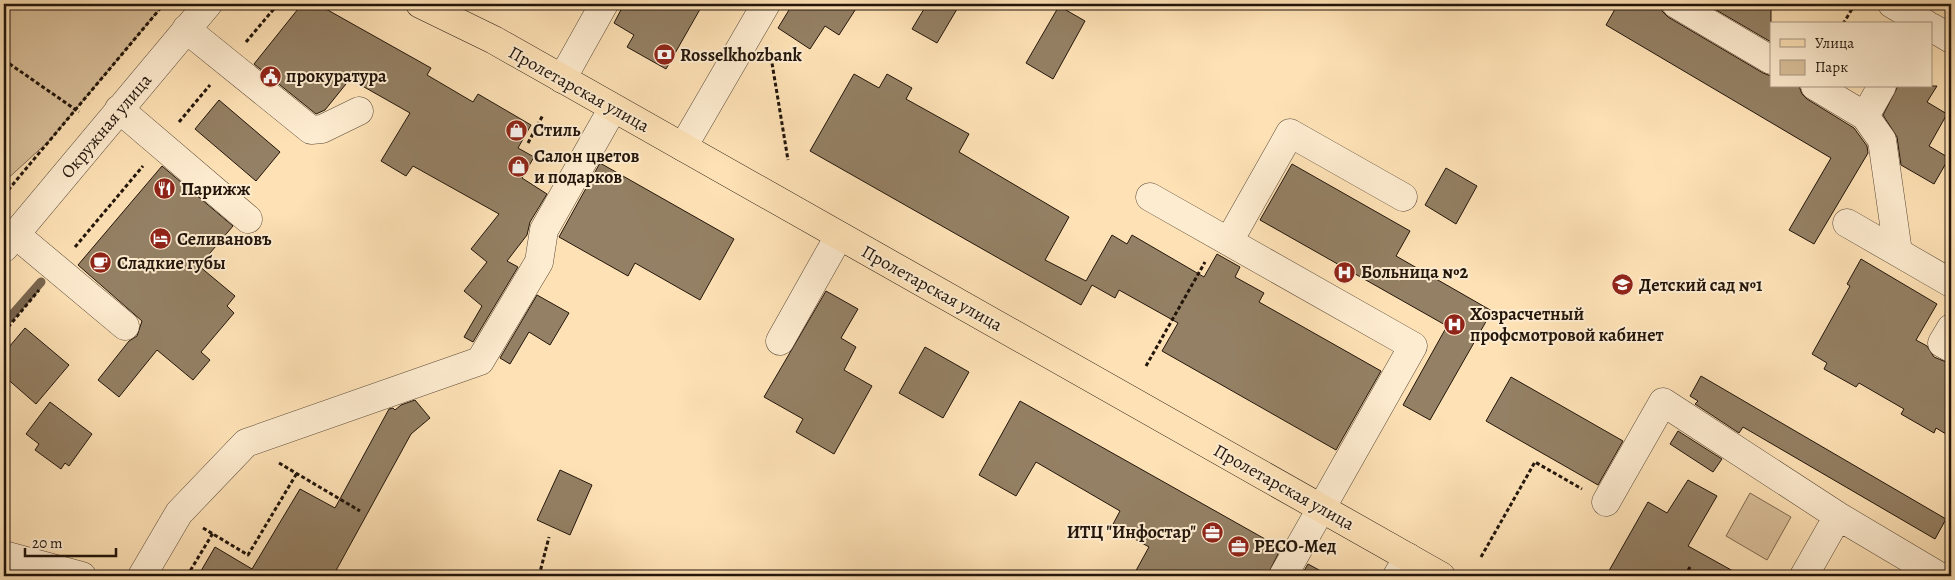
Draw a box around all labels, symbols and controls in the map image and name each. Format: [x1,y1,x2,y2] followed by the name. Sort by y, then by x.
[1770,22,1932,88] legend
[1815,33,1854,53] text: Улица
[504,40,654,138] street label: Пролетарская улица
[652,43,676,67] bank icon: Rosselkhozbank
[680,43,803,67] place label: Rosselkhozbank
[1815,57,1848,77] text: Парк
[258,64,282,88] public building icon: прокуратура
[286,64,387,88] place label: прокуратура
[55,68,157,183] street label: Окружная улица
[505,118,529,142] shop icon: Стиль
[533,118,581,142] place label: Стиль
[534,144,639,189] place label: Салон цветов и подарков
[506,154,530,178] shop icon: Салон цветов и подарков
[153,177,177,201] restaurant icon: Парижж
[181,177,251,201] place label: Парижж
[149,227,173,251] hotel icon: Селивановъ
[177,227,272,251] place label: Селивановъ
[857,239,1007,337] street label: Пролетарская улица
[89,251,113,275] cafe icon: Сладкие губы
[117,251,226,275] place label: Сладкие губы
[1333,260,1357,284] hospital icon: Больница №2
[1361,260,1469,284] place label: Больница №2
[1611,273,1635,297] school or university icon: Детский сад №1
[1639,273,1763,297] place label: Детский сад №1
[1470,302,1664,347] place label: Хозрасчетный профсмотровой кабинет
[1442,312,1466,336] hospital icon: Хозрасчетный профсмотровой кабинет
[1209,438,1359,536] street label: Пролетарская улица
[1067,520,1196,544] place label: ИТЦ "Инфостар"
[1200,520,1224,544] office icon: ИТЦ "Инфостар"
[25,525,116,557] scale bar
[32,533,63,553] text: 20 m
[1226,534,1250,558] office icon: РЕСО-Мед
[1254,534,1336,558] place label: РЕСО-Мед

